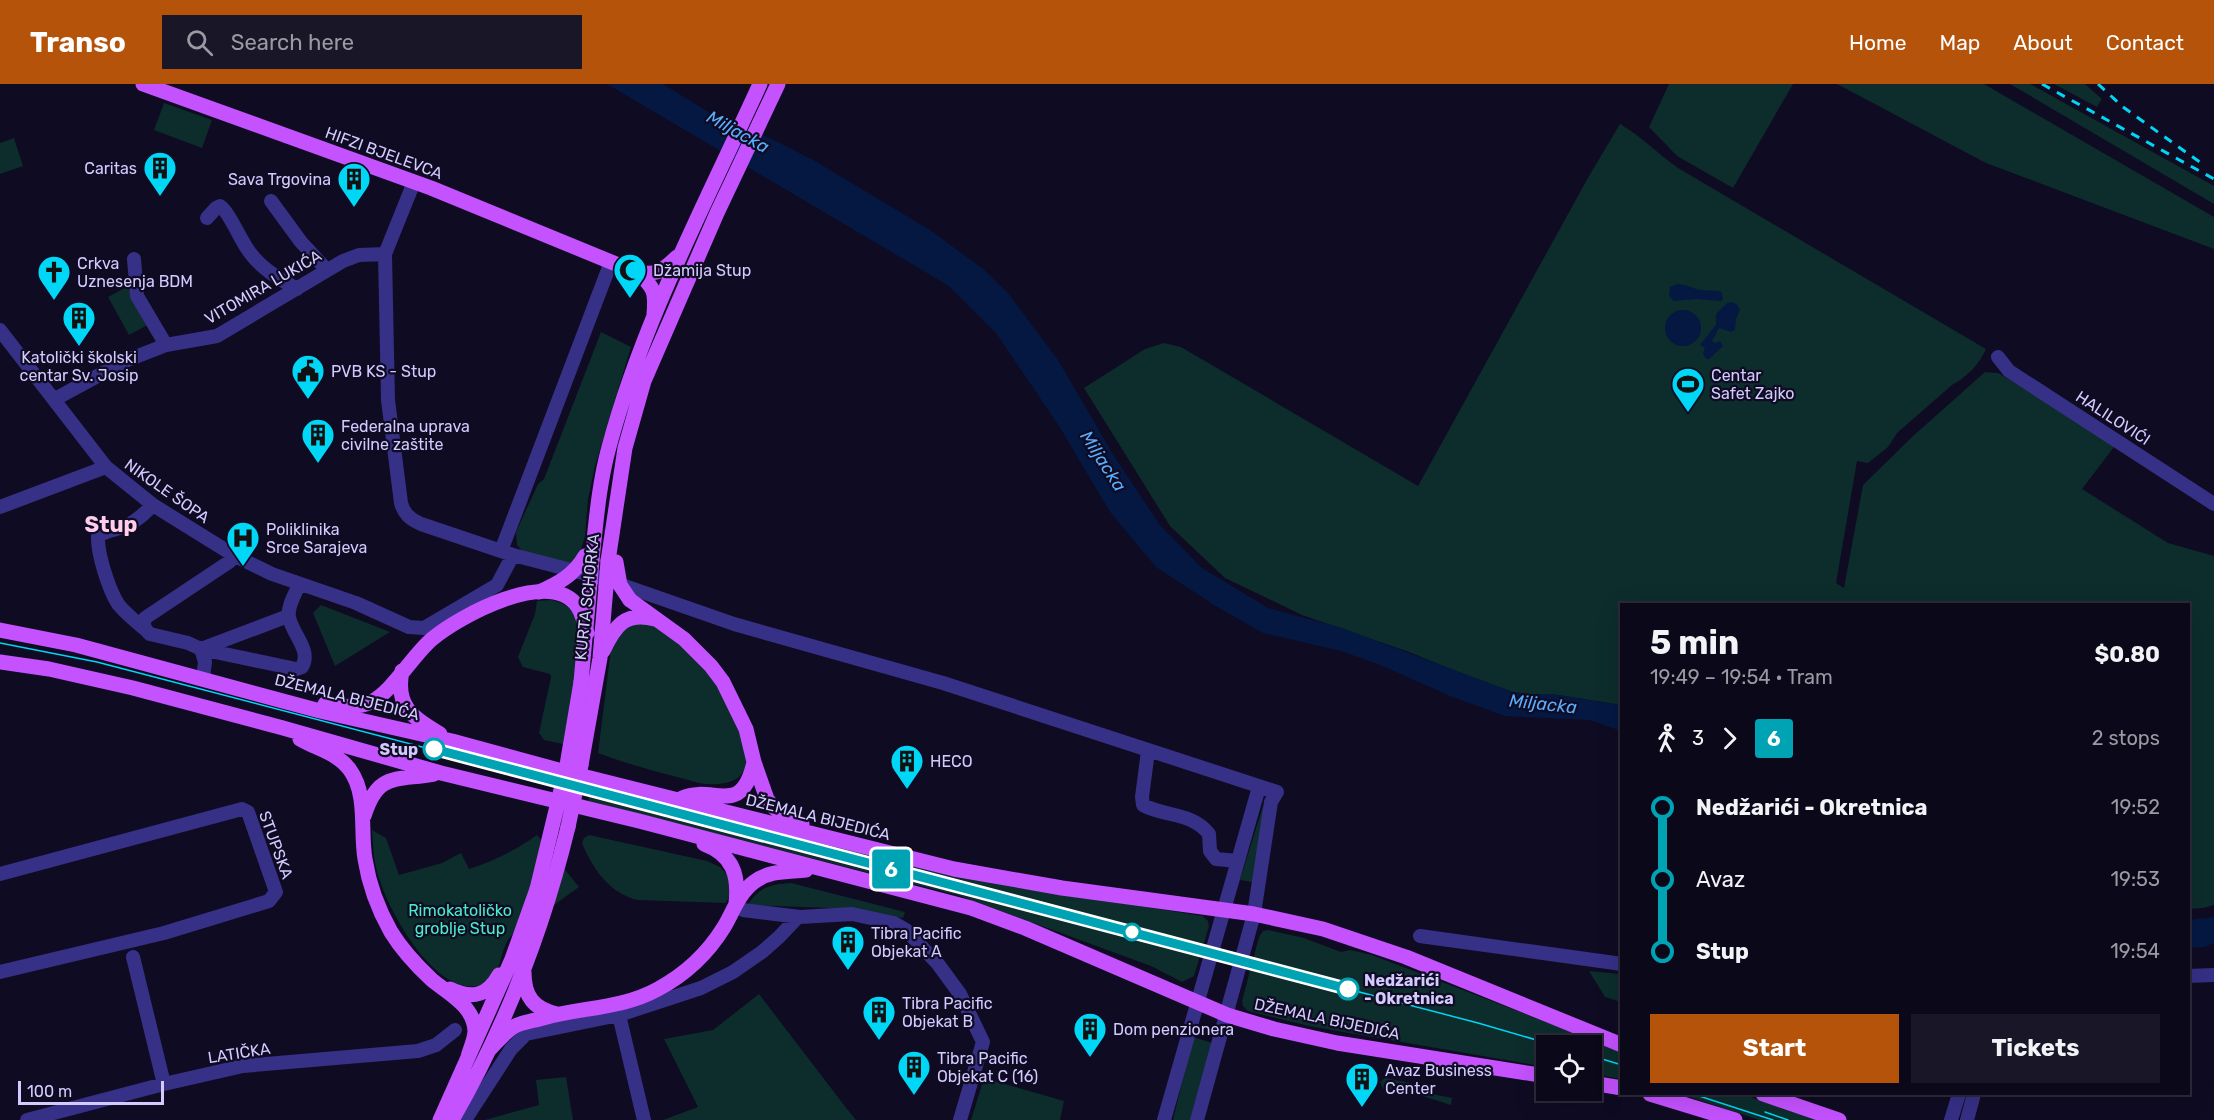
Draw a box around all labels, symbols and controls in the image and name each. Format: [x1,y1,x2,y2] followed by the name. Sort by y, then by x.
[162,15,582,69] search box
[30,26,126,59] text: Transo
[183,26,216,59] icon: search
[231,29,354,56] text: Search here
[1849,30,1906,55] text: Home
[1939,30,1980,55] text: Map
[2013,30,2073,55] text: About
[2106,30,2184,55] text: Contact
[703,106,773,158] water label: Miljacka
[323,123,446,183] street label: HIFZI BJELEVCA
[142,150,178,197] building icon: Caritas
[84,159,137,178] place label: Caritas
[336,161,372,208] building icon: Sava Trgovina
[228,170,331,189] place label: Sava Trgovina
[201,245,325,328] street label: VITOMIRA LUKIĆA
[612,252,648,299] mosque icon: Džamija Stup
[36,254,72,301] church icon: Crkva Uznesenja BDM
[77,254,193,291] place label: Crkva Uznesenja BDM
[653,261,751,280] place label: Džamija Stup
[61,300,97,347] building icon: Katolički školski centar Sv. Josip
[20,348,138,385] place label: Katolički školski centar Sv. Josip
[290,353,326,400] public building icon: PVB KS - Stup
[331,362,436,381] place label: PVB KS - Stup
[1670,366,1706,413] sports icon: Centar Safet Zajko
[1711,366,1795,403] place label: Centar Safet Zajko
[2072,386,2154,449] street label: HALILOVIĆI
[300,417,336,464] building icon: Federalna uprava civilne zaštite
[341,417,470,454] place label: Federalna uprava civilne zaštite
[1075,426,1131,496] water label: Miljacka
[121,454,214,527] street label: NIKOLE ŠOPA
[85,511,137,538] district label: Stup
[225,520,261,567] hospital icon: Poliklinika Srce Sarajeva
[266,520,367,557] place label: Poliklinika Srce Sarajeva
[571,533,603,661] street label: KURTA SCHORKA
[1650,623,1739,662] text: 5 min
[2094,641,2160,668] text: $0.80
[1650,665,1833,689] text: 19:49 – 19:54 · Tram
[273,669,422,724] street label: DŽEMALA BIJEDIĆA
[1508,690,1578,719] water label: Miljacka
[1650,722,1683,755] icon: walk
[1713,722,1746,755] icon: forward
[1692,726,1704,750] text: 3
[1767,726,1781,751] text: 6
[2092,726,2160,750] text: 2 stops
[423,738,445,760] marker: Stup
[380,740,418,759] place label: Stup
[889,743,925,790] building icon: HECO
[930,752,973,771] place label: HECO
[744,789,893,844] street label: DŽEMALA BIJEDIĆA
[1696,794,1927,821] text: Nedžarići - Okretnica
[2111,795,2160,819] text: 19:52
[255,808,297,882] street label: STUPSKA
[872,850,910,888] line badge: 6
[884,857,898,882] text: 6
[1696,866,1745,893] text: Avaz
[2111,867,2160,891] text: 19:53
[408,901,512,938] park label: Rimokatoličko groblje Stup
[1123,923,1141,941] unlabelled marker
[830,924,866,971] building icon: Tibra Pacific Objekat A
[871,924,962,961] place label: Tibra Pacific Objekat A
[1696,938,1749,965] text: Stup
[2110,939,2160,963] text: 19:54
[1364,971,1454,1008] place label: Nedžarići - Okretnica
[1337,978,1359,1000] marker: Nedžarići - Okretnica
[1252,993,1402,1044] street label: DŽEMALA BIJEDIĆA
[861,994,897,1041] building icon: Tibra Pacific Objekat B
[902,994,993,1031] place label: Tibra Pacific Objekat B
[1072,1011,1108,1058] building icon: Dom penzionera
[1650,1014,1899,1083] button: Start
[1911,1014,2160,1083] button: Tickets
[1113,1020,1234,1039] place label: Dom penzionera
[1536,1035,1602,1101] map controls
[1536,1035,1602,1101] button: locate
[206,1038,272,1067] street label: LATIČKA
[896,1049,932,1096] building icon: Tibra Pacific Objekat C (16)
[937,1049,1038,1086] place label: Tibra Pacific Objekat C (16)
[1344,1061,1380,1108] building icon: Avaz Business Center
[1385,1061,1492,1098] place label: Avaz Business Center
[18,1078,164,1106] scale bar
[27,1082,72,1101] text: 100 m

